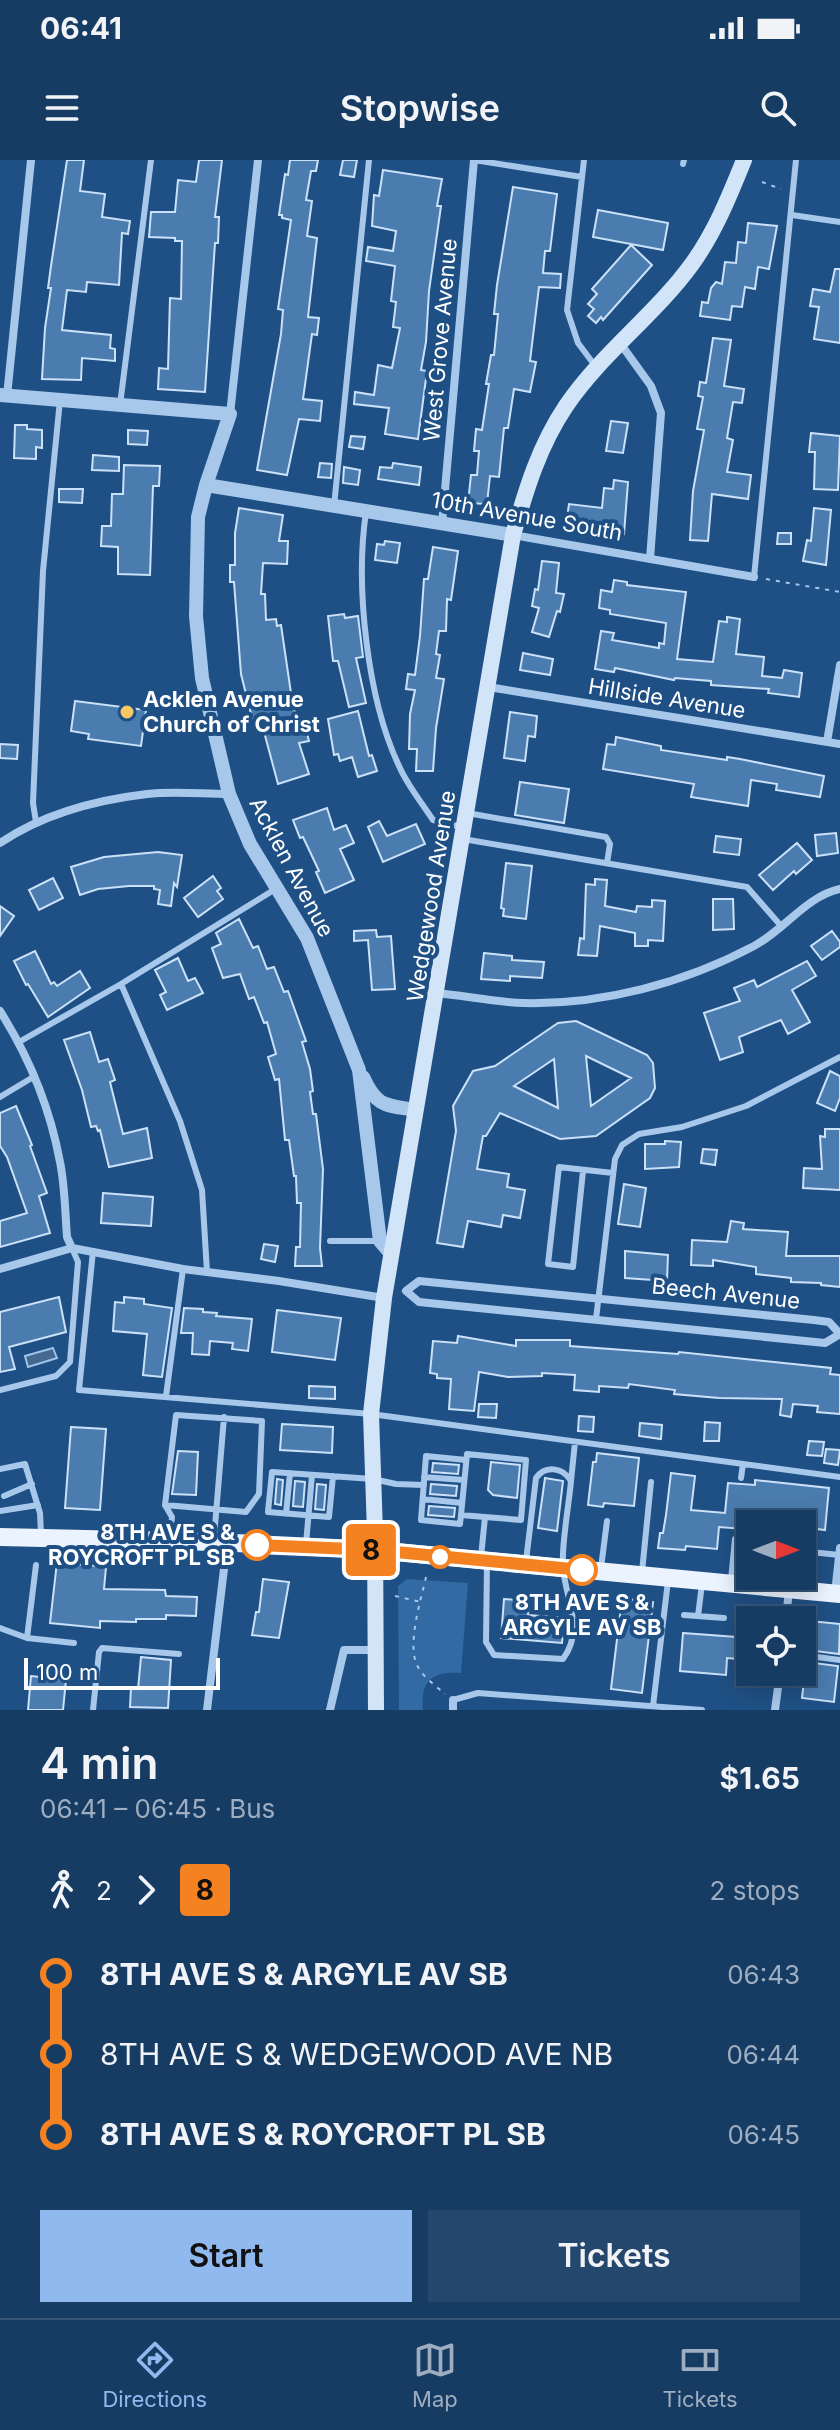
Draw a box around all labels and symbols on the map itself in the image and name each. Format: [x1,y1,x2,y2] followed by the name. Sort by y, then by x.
[418,237,462,443] street label: West Grove Avenue
[429,486,625,546] street label: 10th Avenue South
[586,673,748,723] street label: Hillside Avenue
[143,686,320,737] place label: Acklen Avenue Church of Christ
[118,703,136,721] marker: Acklen Avenue Church of Christ
[401,788,461,1004] street label: Wedgewood Avenue
[244,793,340,941] street label: Acklen Avenue
[651,1272,801,1314] street label: Beech Avenue
[736,1510,816,1590] north arrow
[48,1519,235,1570] place label: 8TH AVE S & ROYCROFT PL SB
[345,1524,397,1576] line badge: 8
[242,1530,272,1560] marker: 8TH AVE S & ROYCROFT PL SB
[429,1546,451,1568] unlabelled marker
[567,1555,597,1585] marker: 8TH AVE S & ARGYLE AV SB
[502,1589,662,1640] place label: 8TH AVE S & ARGYLE AV SB
[24,1654,220,1690] scale bar

